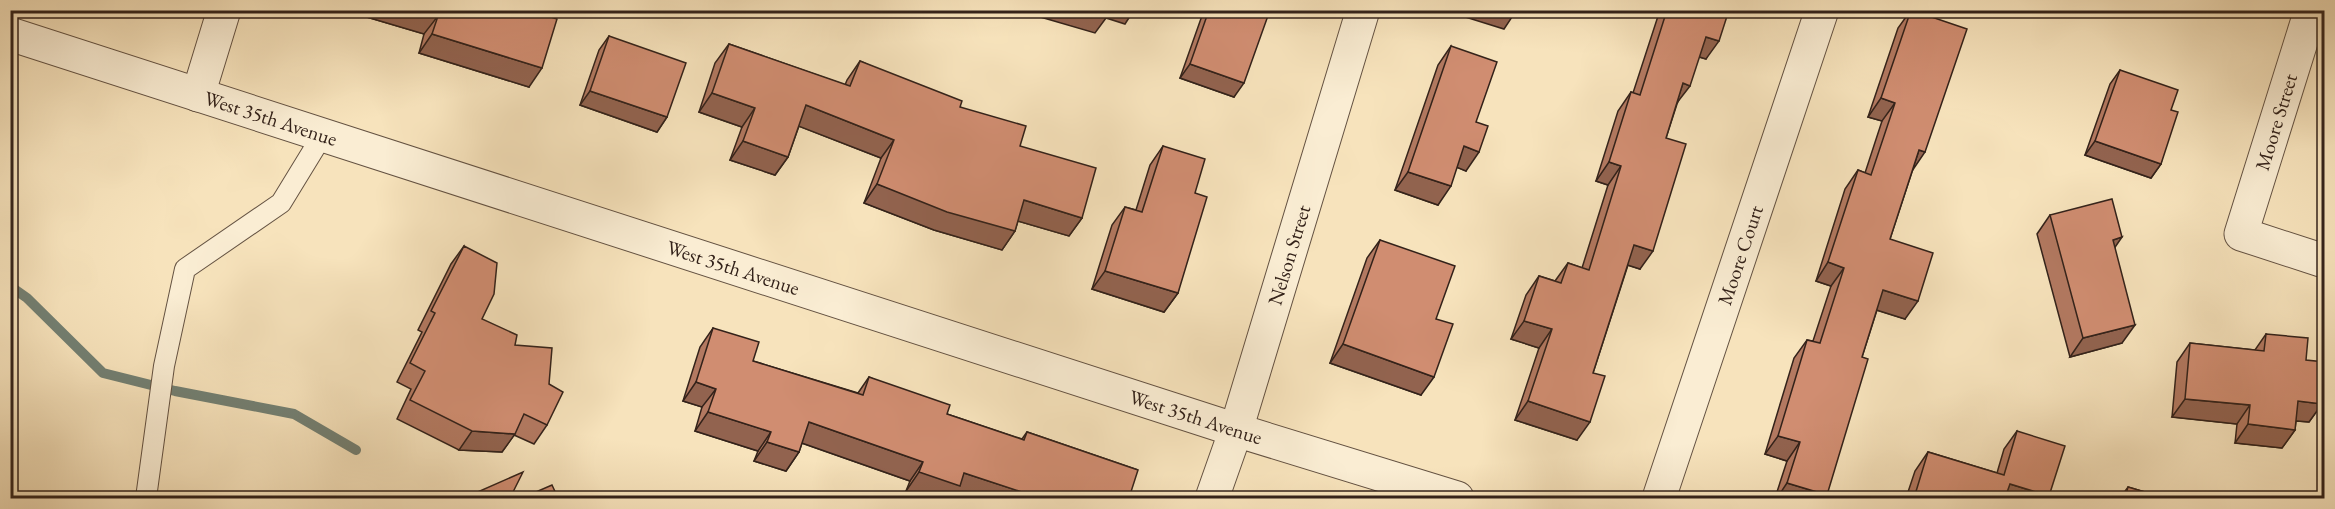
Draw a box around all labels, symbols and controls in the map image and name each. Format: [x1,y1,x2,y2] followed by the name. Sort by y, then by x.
[2249,70,2303,174] street label: Moore Street
[201,85,341,152] street label: West 35th Avenue
[1262,201,1317,308] street label: Nelson Street
[1711,201,1769,308] street label: Moore Court
[663,234,803,301] street label: West 35th Avenue
[1126,383,1266,450] street label: West 35th Avenue

